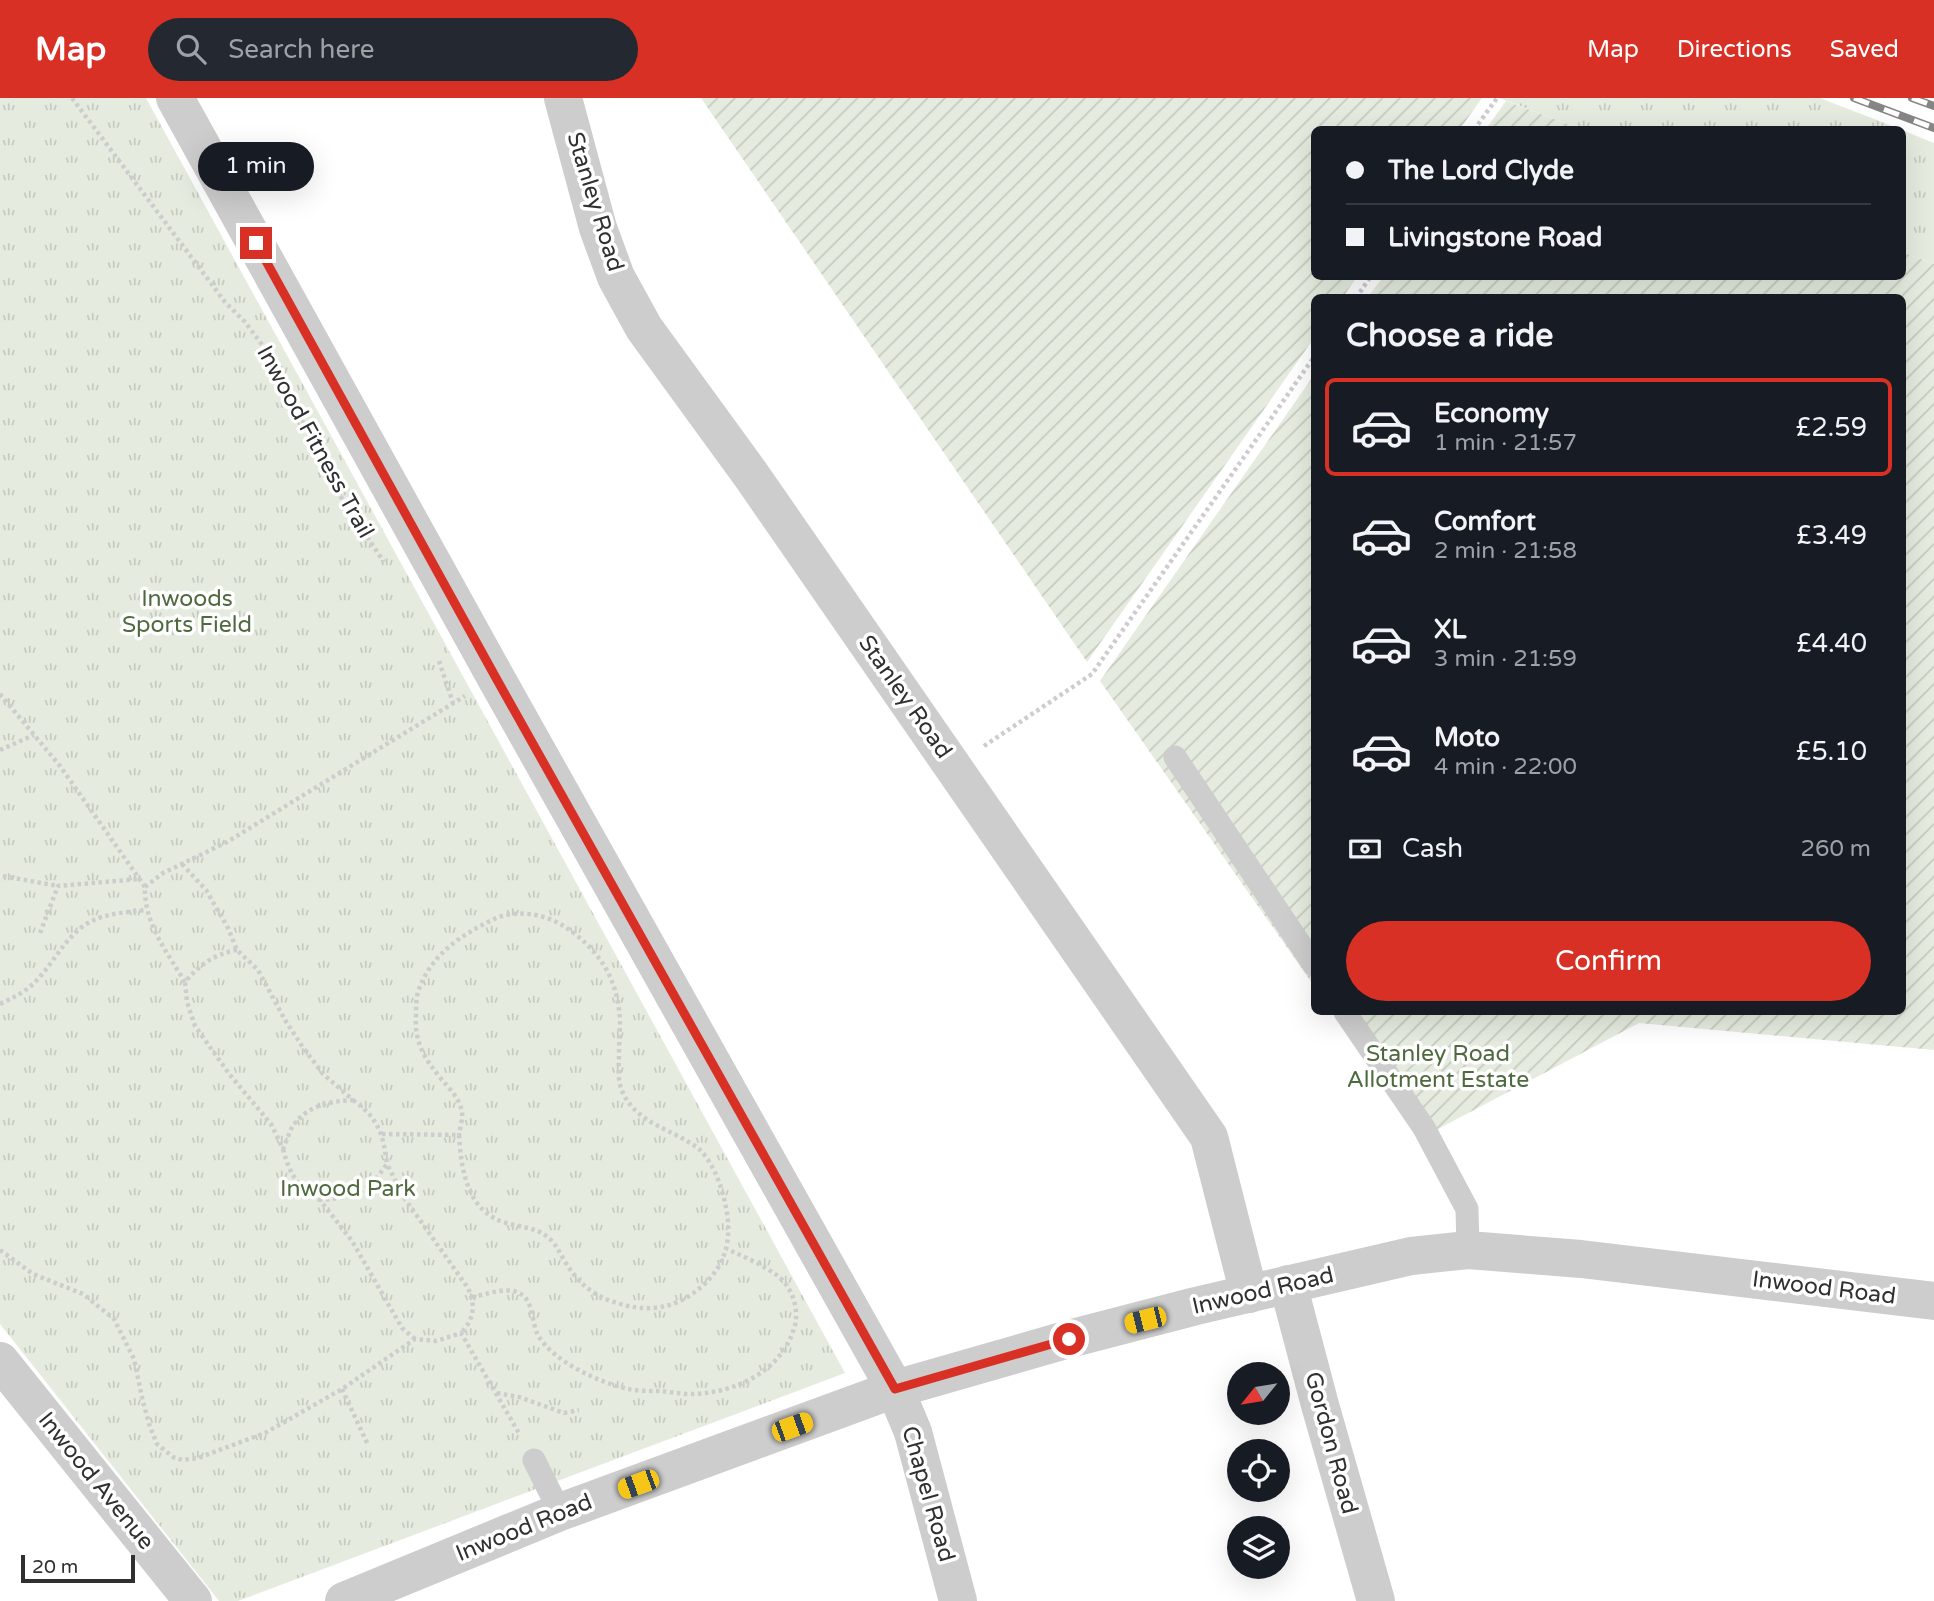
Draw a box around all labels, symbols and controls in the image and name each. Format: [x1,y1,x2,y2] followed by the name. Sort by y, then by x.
[148,18,638,81] search box
[35,30,106,69] text: Map
[172,30,210,68] icon: search
[228,34,374,65] text: Search here
[1587,35,1639,64] text: Map
[1677,35,1792,64] text: Directions
[1830,35,1899,64] text: Saved
[561,129,629,275] street label: Stanley Road
[198,142,314,190] callout: 1 min
[225,152,287,180] text: 1 min
[1388,155,1574,186] text: The Lord Clyde
[1388,222,1603,253] text: Livingstone Road
[240,227,272,259] route end
[1346,317,1553,355] text: Choose a ride
[250,341,380,543] street label: Inwood Fitness Trail
[1350,396,1413,459] icon: car
[1434,398,1549,429] text: Economy
[1796,412,1867,443] text: £2.59
[1434,429,1577,457] text: 1 min · 21:57
[1350,504,1413,567] icon: car
[1434,506,1536,537] text: Comfort
[1796,520,1867,551] text: £3.49
[1434,537,1577,565] text: 2 min · 21:58
[122,585,252,639] park label: Inwoods Sports Field
[1350,612,1413,675] icon: car
[1434,614,1466,645] text: XL
[1796,628,1867,659] text: £4.40
[852,630,958,764] street label: Stanley Road
[1434,645,1577,673] text: 3 min · 21:59
[1350,720,1413,783] icon: car
[1434,722,1500,753] text: Moto
[1796,736,1867,767] text: £5.10
[1434,753,1577,781] text: 4 min · 22:00
[1346,830,1384,868] icon: cash
[1402,833,1463,864] text: Cash
[1801,835,1871,863] text: 260 m
[1346,921,1871,1001] button: Confirm
[1347,1040,1529,1094] park label: Stanley Road Allotment Estate
[280,1175,416,1203] park label: Inwood Park
[1189,1261,1337,1321] street label: Inwood Road
[1751,1265,1897,1311] street label: Inwood Road
[1123,1305,1168,1335] car
[1053,1323,1085,1355] route start
[1227,1362,1290,1424] north arrow
[1227,1362,1290,1579] map controls
[1299,1369,1363,1517] street label: Gordon Road
[32,1407,160,1555] street label: Inwood Avenue
[769,1410,816,1444] car
[895,1423,961,1565] street label: Chapel Road
[1227,1439,1290,1502] button: locate
[615,1467,662,1501] car
[452,1488,596,1568] street label: Inwood Road
[1227,1516,1290,1579] button: layers
[21,1552,135,1584] scale bar
[32,1556,78,1578] text: 20 m

